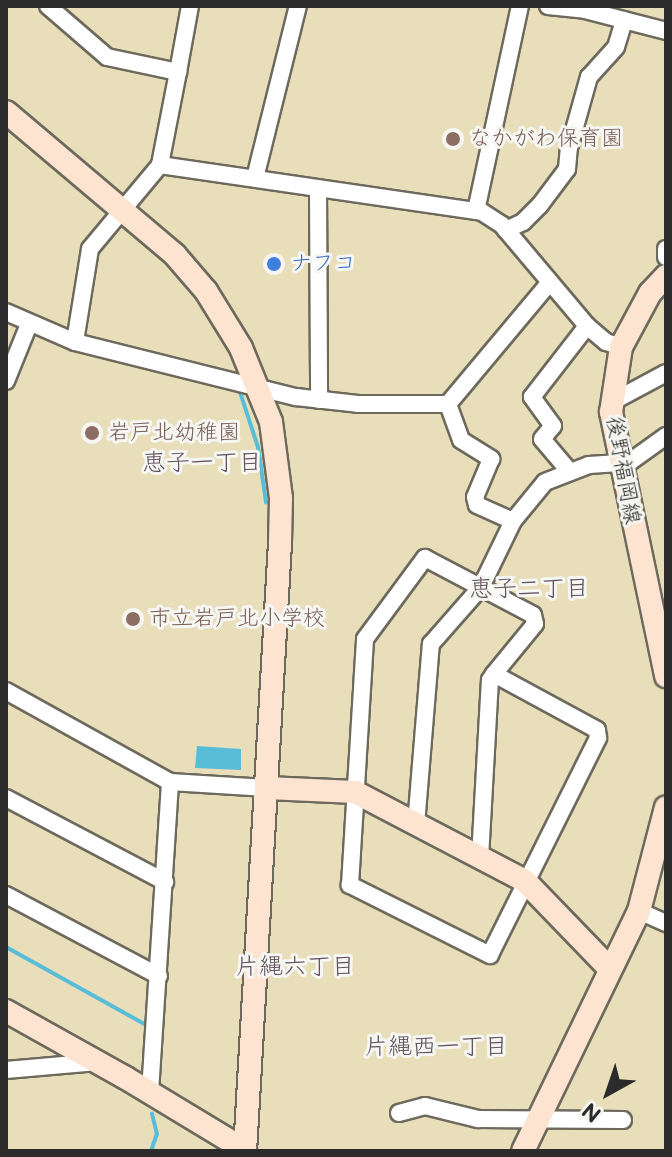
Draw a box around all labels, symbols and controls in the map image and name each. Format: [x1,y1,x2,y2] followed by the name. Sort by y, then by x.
[469,126,623,152] place label: なかがわ保育園
[444,130,462,148] marker: なかがわ保育園
[290,251,356,277] place label: ナフコ
[265,255,283,273] marker: ナフコ
[600,414,646,526] street label: 後野福岡線
[108,420,240,446] place label: 岩戸北幼稚園
[83,424,101,442] marker: 岩戸北幼稚園
[142,449,262,477] district label: 恵子一丁目
[469,575,589,603] district label: 恵子二丁目
[149,606,325,632] place label: 市立岩戸北小学校
[124,610,142,628] marker: 市立岩戸北小学校
[235,953,355,981] district label: 片縄六丁目
[364,1033,508,1061] district label: 片縄西一丁目
[568,1053,648,1133] north arrow
[577,1096,607,1127] text: N

